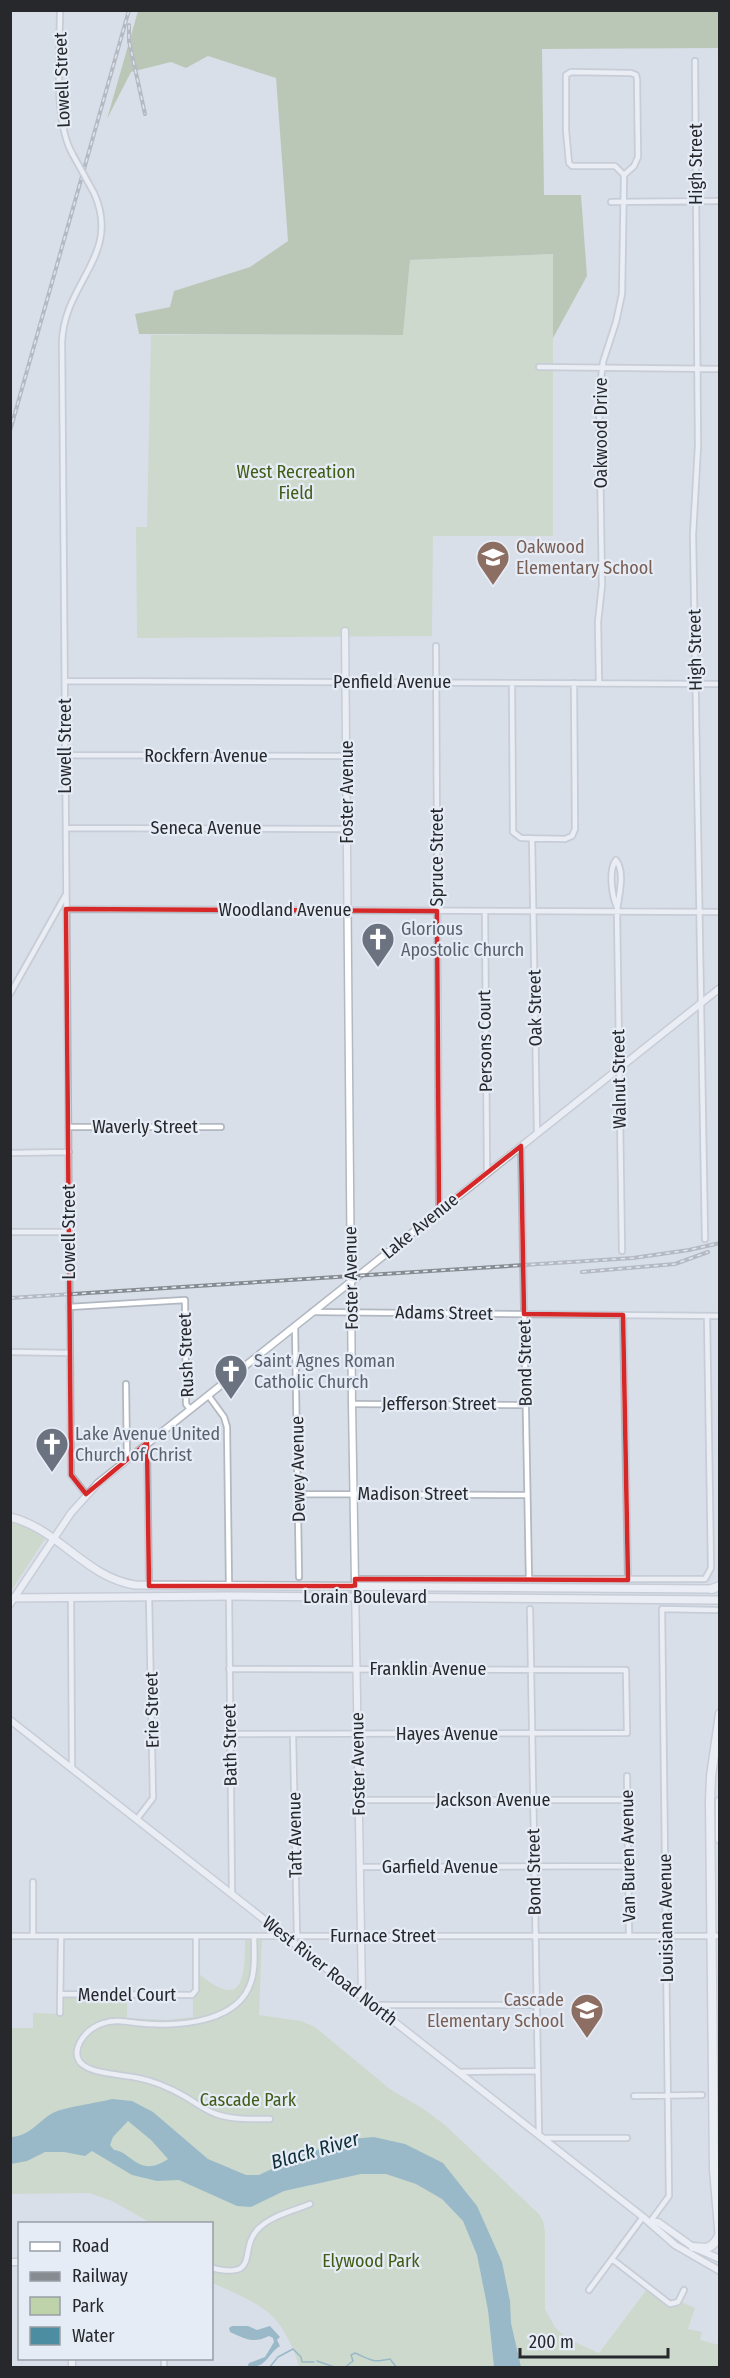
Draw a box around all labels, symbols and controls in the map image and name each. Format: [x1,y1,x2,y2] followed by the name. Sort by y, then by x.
[49,32,75,128] street label: Lowell Street
[685,123,707,205] street label: High Street
[590,377,612,489] street label: Oakwood Drive
[237,461,355,504] park label: West Recreation Field
[516,536,653,579] place label: Oakwood Elementary School
[475,539,511,586] school or university icon: Oakwood Elementary School
[683,609,707,691] street label: High Street
[333,671,451,693] street label: Penfield Avenue
[54,698,76,794] street label: Lowell Street
[336,740,358,844] street label: Foster Avenue
[144,745,268,767] street label: Rockfern Avenue
[426,807,448,906] street label: Spruce Street
[151,817,262,839] street label: Seneca Avenue
[219,899,352,921] street label: Woodland Avenue
[401,918,524,961] place label: Glorious Apostolic Church
[360,921,396,968] church icon: Glorious Apostolic Church
[523,969,547,1047] street label: Oak Street
[473,990,497,1092] street label: Persons Court
[607,1029,631,1129] street label: Walnut Street
[92,1116,198,1138] street label: Waverly Street
[58,1184,80,1280] street label: Lowell Street
[377,1188,463,1264] street label: Lake Avenue
[339,1226,363,1330] street label: Foster Avenue
[395,1301,493,1325] street label: Adams Street
[174,1312,198,1398] street label: Rush Street
[513,1319,537,1407] street label: Bond Street
[254,1350,395,1393] place label: Saint Agnes Roman Catholic Church
[213,1353,249,1400] church icon: Saint Agnes Roman Catholic Church
[382,1393,496,1415] street label: Jefferson Street
[286,1416,310,1522] street label: Dewey Avenue
[75,1423,220,1466] place label: Lake Avenue United Church of Christ
[34,1426,70,1473] church icon: Lake Avenue United Church of Christ
[358,1483,469,1505] street label: Madison Street
[303,1586,427,1608] street label: Lorain Boulevard
[370,1658,486,1680] street label: Franklin Avenue
[140,1671,164,1748] street label: Erie Street
[218,1703,242,1786] street label: Bath Street
[346,1712,370,1816] street label: Foster Avenue
[396,1723,498,1745] street label: Hayes Avenue
[436,1789,550,1811] street label: Jackson Avenue
[616,1789,640,1923] street label: Van Buren Avenue
[283,1792,307,1878] street label: Taft Avenue
[522,1828,546,1916] street label: Bond Street
[654,1853,678,1983] street label: Louisiana Avenue
[382,1856,498,1878] street label: Garfield Avenue
[258,1911,402,2031] street label: West River Road North
[330,1925,436,1947] street label: Furnace Street
[78,1984,176,2006] street label: Mendel Court
[427,1989,564,2032] place label: Cascade Elementary School
[569,1992,605,2039] school or university icon: Cascade Elementary School
[200,2089,297,2111] park label: Cascade Park
[268,2126,363,2174] water label: Black River
[18,2222,213,2360] legend
[72,2235,109,2257] text: Road
[322,2250,420,2272] park label: Elywood Park
[72,2265,128,2287] text: Railway
[72,2295,105,2317] text: Park
[520,2321,668,2359] scale bar
[72,2325,115,2347] text: Water
[529,2331,574,2353] text: 200 m

